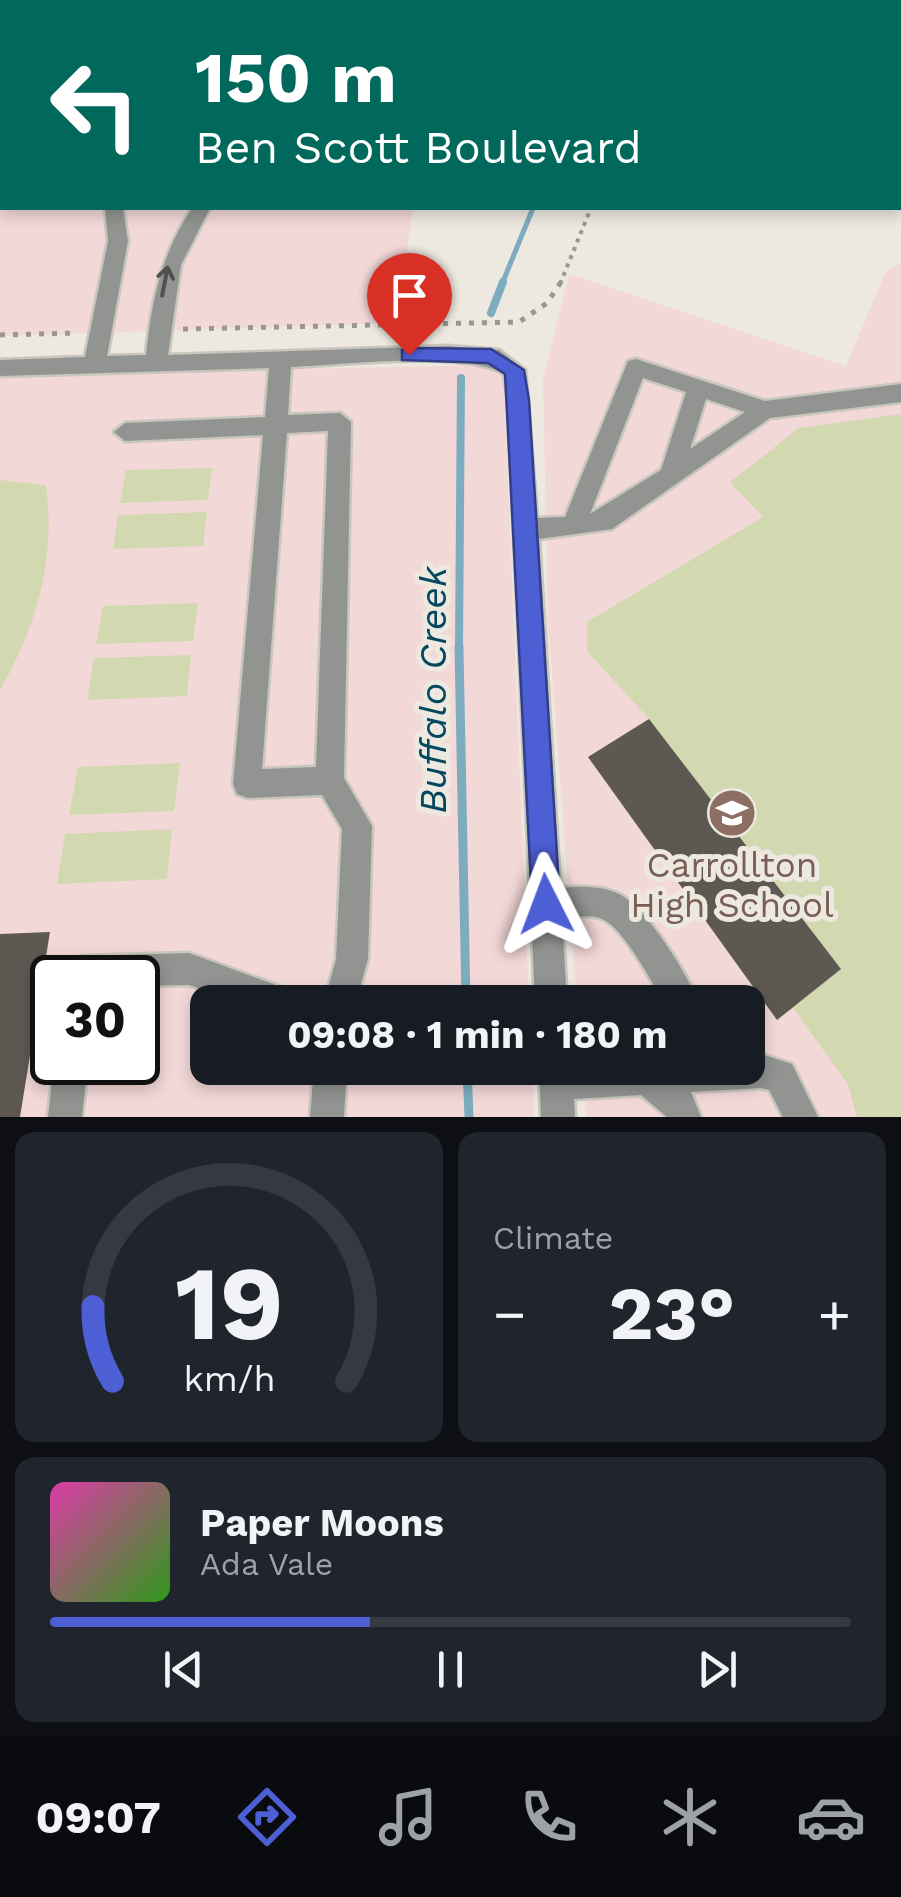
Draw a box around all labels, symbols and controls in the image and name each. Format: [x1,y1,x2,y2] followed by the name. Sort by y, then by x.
[195,37,397,119] text: 150 m
[30,40,160,170] icon: left
[195,121,642,174] text: Ben Scott Boulevard
[367,253,452,356] pin
[157,266,176,298] one-way arrow
[382,268,437,323] icon: arrive
[411,565,455,814] water label: Buffalo Creek
[706,787,758,839] school or university icon: Carrollton High School
[630,844,834,926] place label: Carrollton High School
[494,852,598,956] position arrow
[30,955,160,1085] speed limit sign: 30
[287,1013,668,1057] text: 09:08 · 1 min · 180 m
[493,1219,613,1257] text: Climate
[175,1242,283,1364] text: 19
[609,1269,735,1357] text: 23°
[493,1282,526,1346] text: −
[818,1282,851,1346] text: +
[183,1358,275,1400] text: km/h
[200,1501,444,1545] text: Paper Moons
[200,1545,333,1583] text: Ada Vale
[156,1642,211,1697] icon: previous
[423,1642,478,1697] icon: pause
[690,1642,745,1697] icon: next
[232,1782,302,1852] icon: directions
[373,1782,443,1852] icon: music
[514,1782,584,1852] icon: phone
[655,1782,725,1852] icon: climate
[796,1782,866,1852] icon: car
[35,1791,161,1844] text: 09:07

